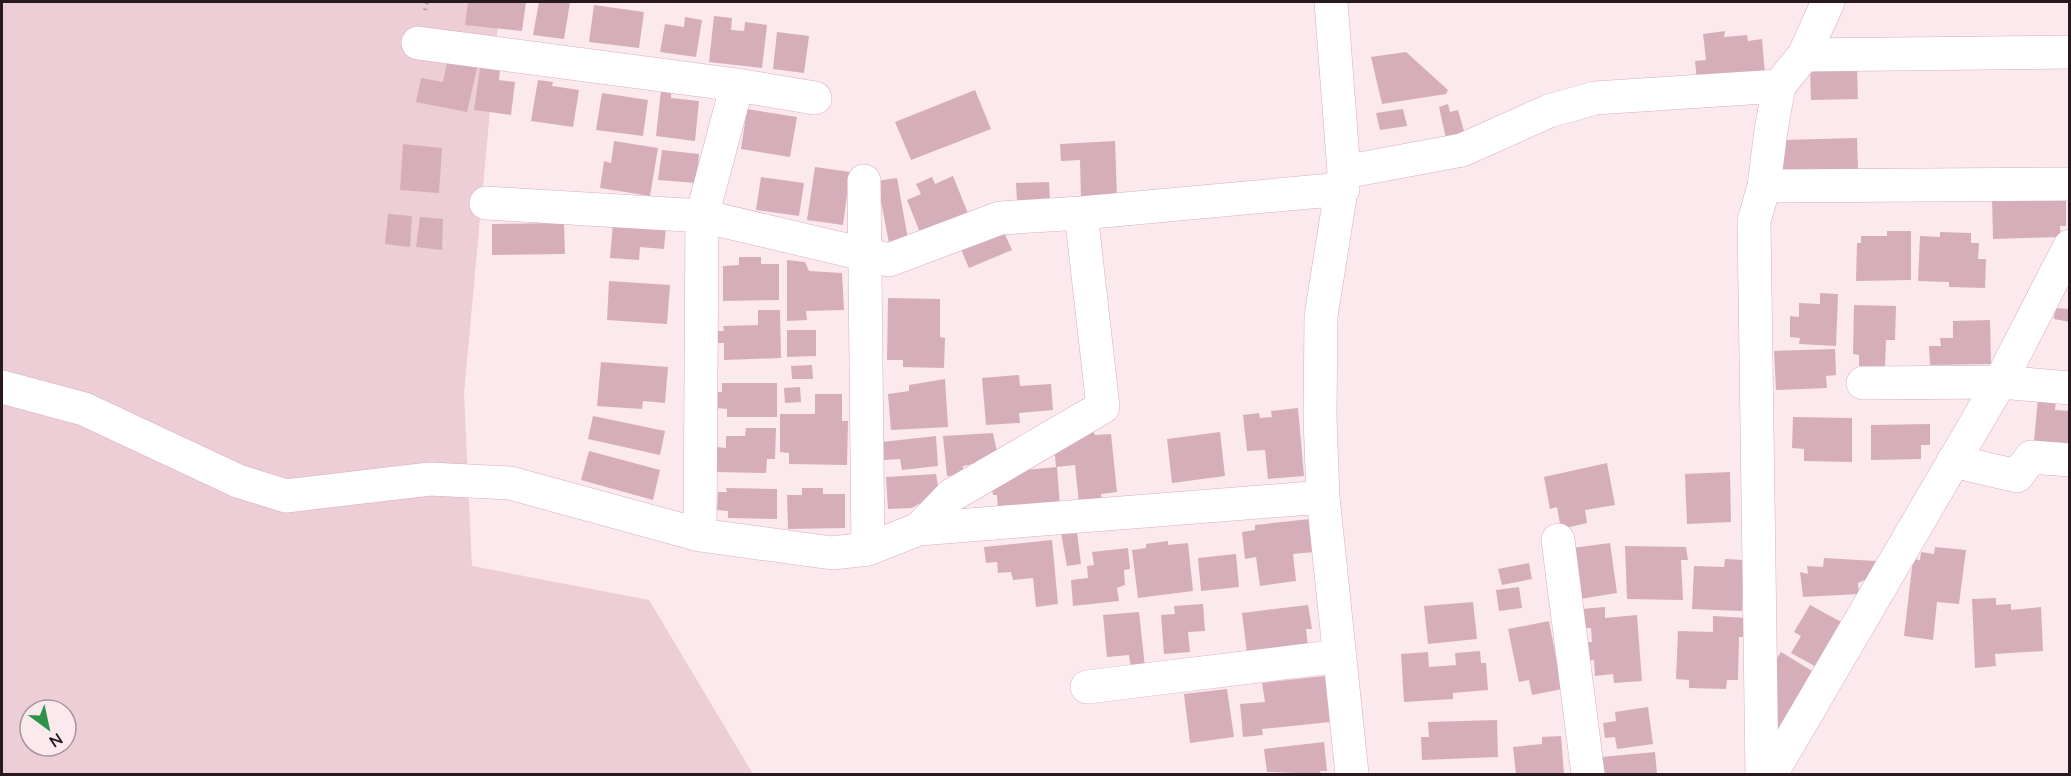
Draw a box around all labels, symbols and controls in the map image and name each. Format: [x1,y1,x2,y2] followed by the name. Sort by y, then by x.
[18,698,78,758] north arrow
[46,729,67,752] text: N

